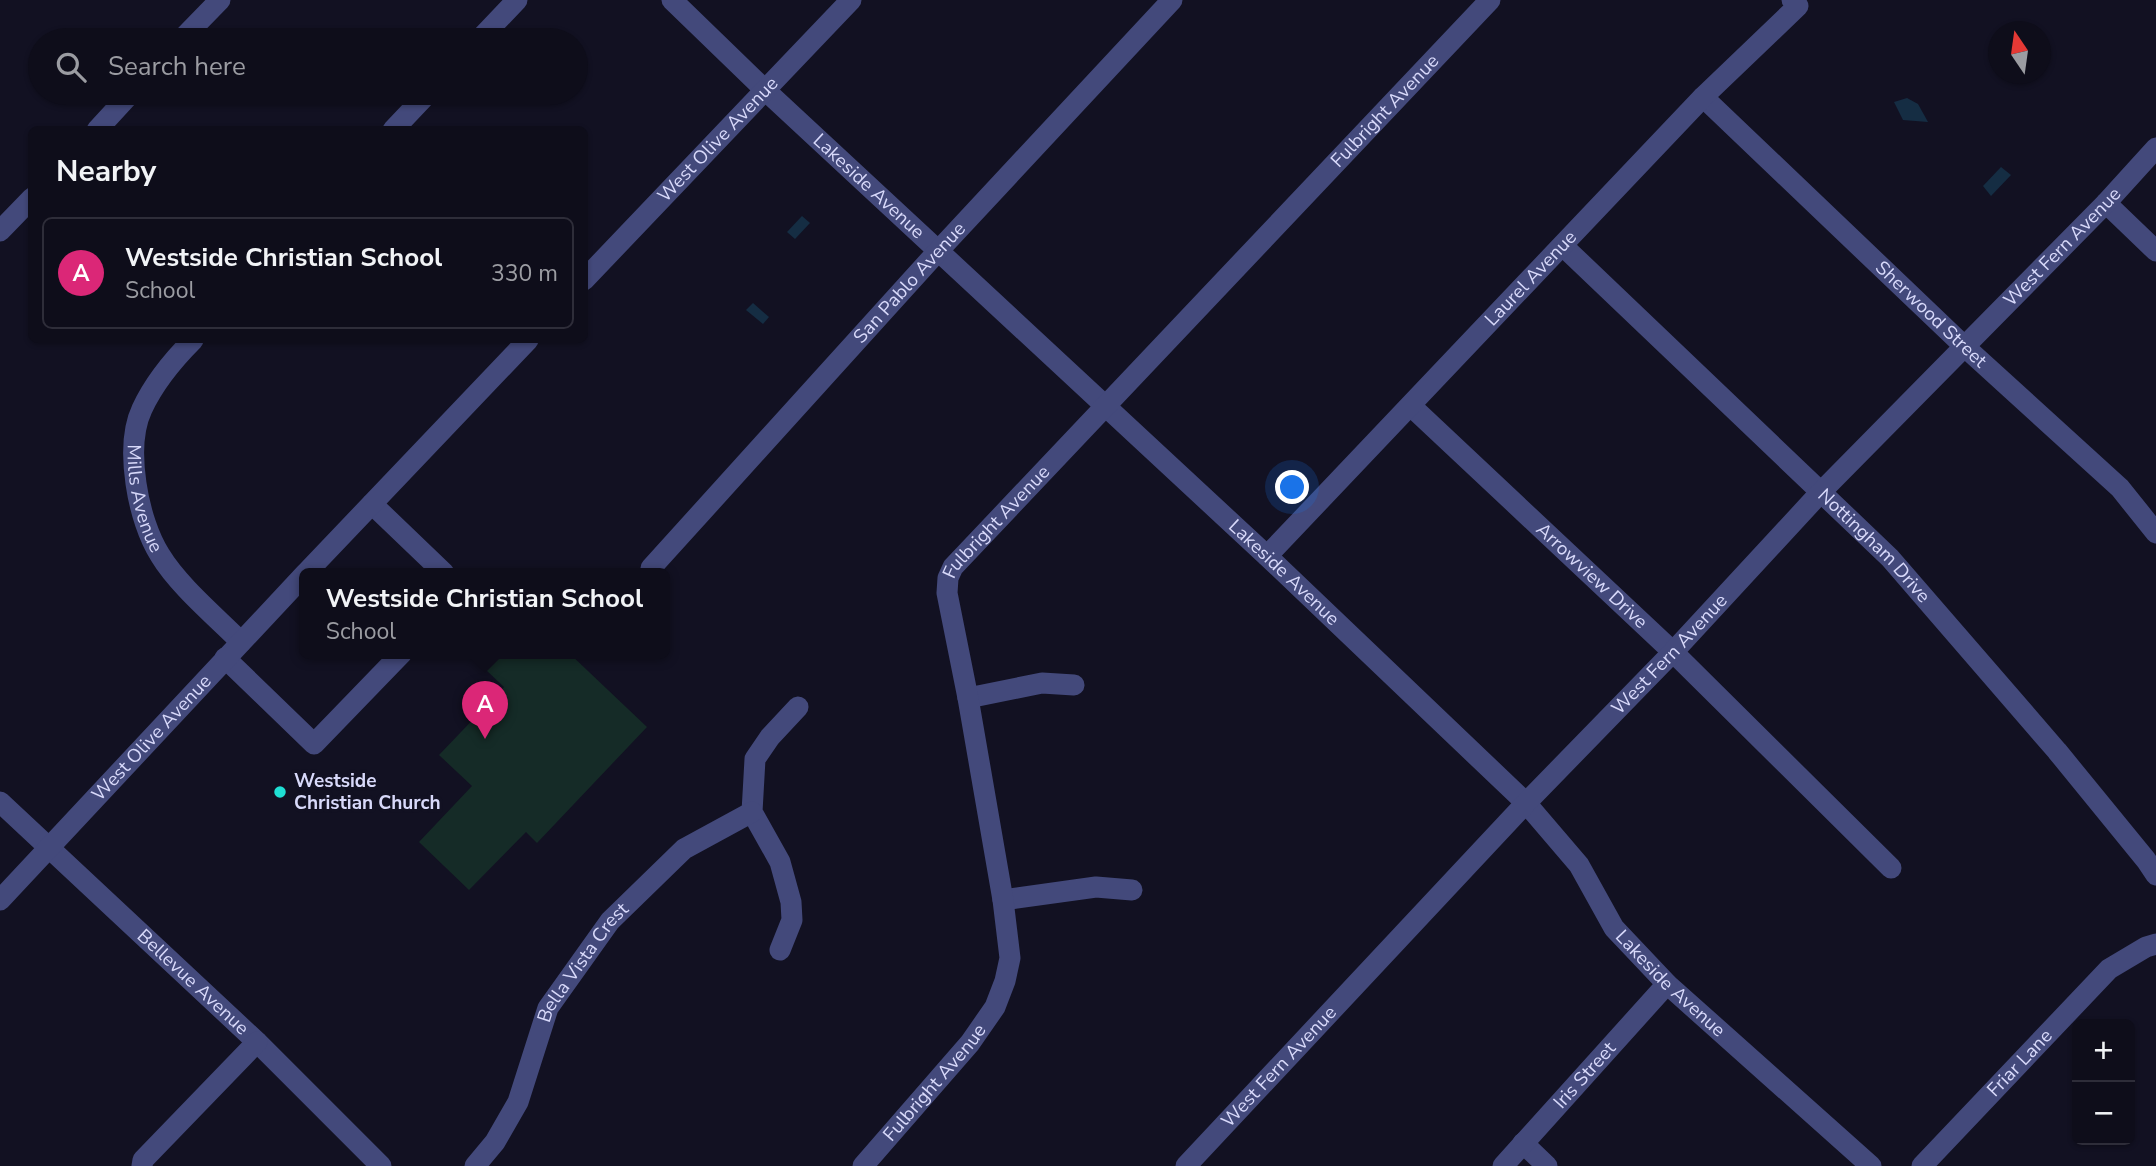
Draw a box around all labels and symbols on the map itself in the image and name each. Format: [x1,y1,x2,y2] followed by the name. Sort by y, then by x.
[1988,21,2051,84] north arrow
[1325,49,1445,173] street label: Fulbright Avenue
[652,71,784,208] street label: West Olive Avenue
[807,128,930,245] street label: Lakeside Avenue
[1998,182,2127,312] street label: West Fern Avenue
[847,216,972,349] street label: San Pablo Avenue
[1479,225,1583,332] street label: Laurel Avenue
[1870,255,1993,374] street label: Sherwood Street
[121,444,169,557] street label: Mills Avenue
[936,460,1056,583] street label: Fulbright Avenue
[1275,470,1309,504] your location
[1812,483,1936,609] street label: Nottingham Drive
[1223,514,1345,631] street label: Lakeside Avenue
[1530,517,1653,635] street label: Arrowview Drive
[1606,588,1733,721] street label: West Fern Avenue
[86,669,217,807] street label: West Olive Avenue
[462,681,508,739] pin: A
[294,768,441,816] place label: Westside Christian Church
[272,784,288,800] marker: Westside Christian Church
[531,896,635,1026] street label: Bella Vista Crest
[131,923,255,1041] street label: Bellevue Avenue
[1609,924,1731,1043] street label: Lakeside Avenue
[1216,1000,1342,1133] street label: West Fern Avenue
[877,1019,992,1147] street label: Fulbright Avenue
[1981,1023,2058,1103] street label: Friar Lane
[1548,1036,1622,1115] street label: Iris Street

